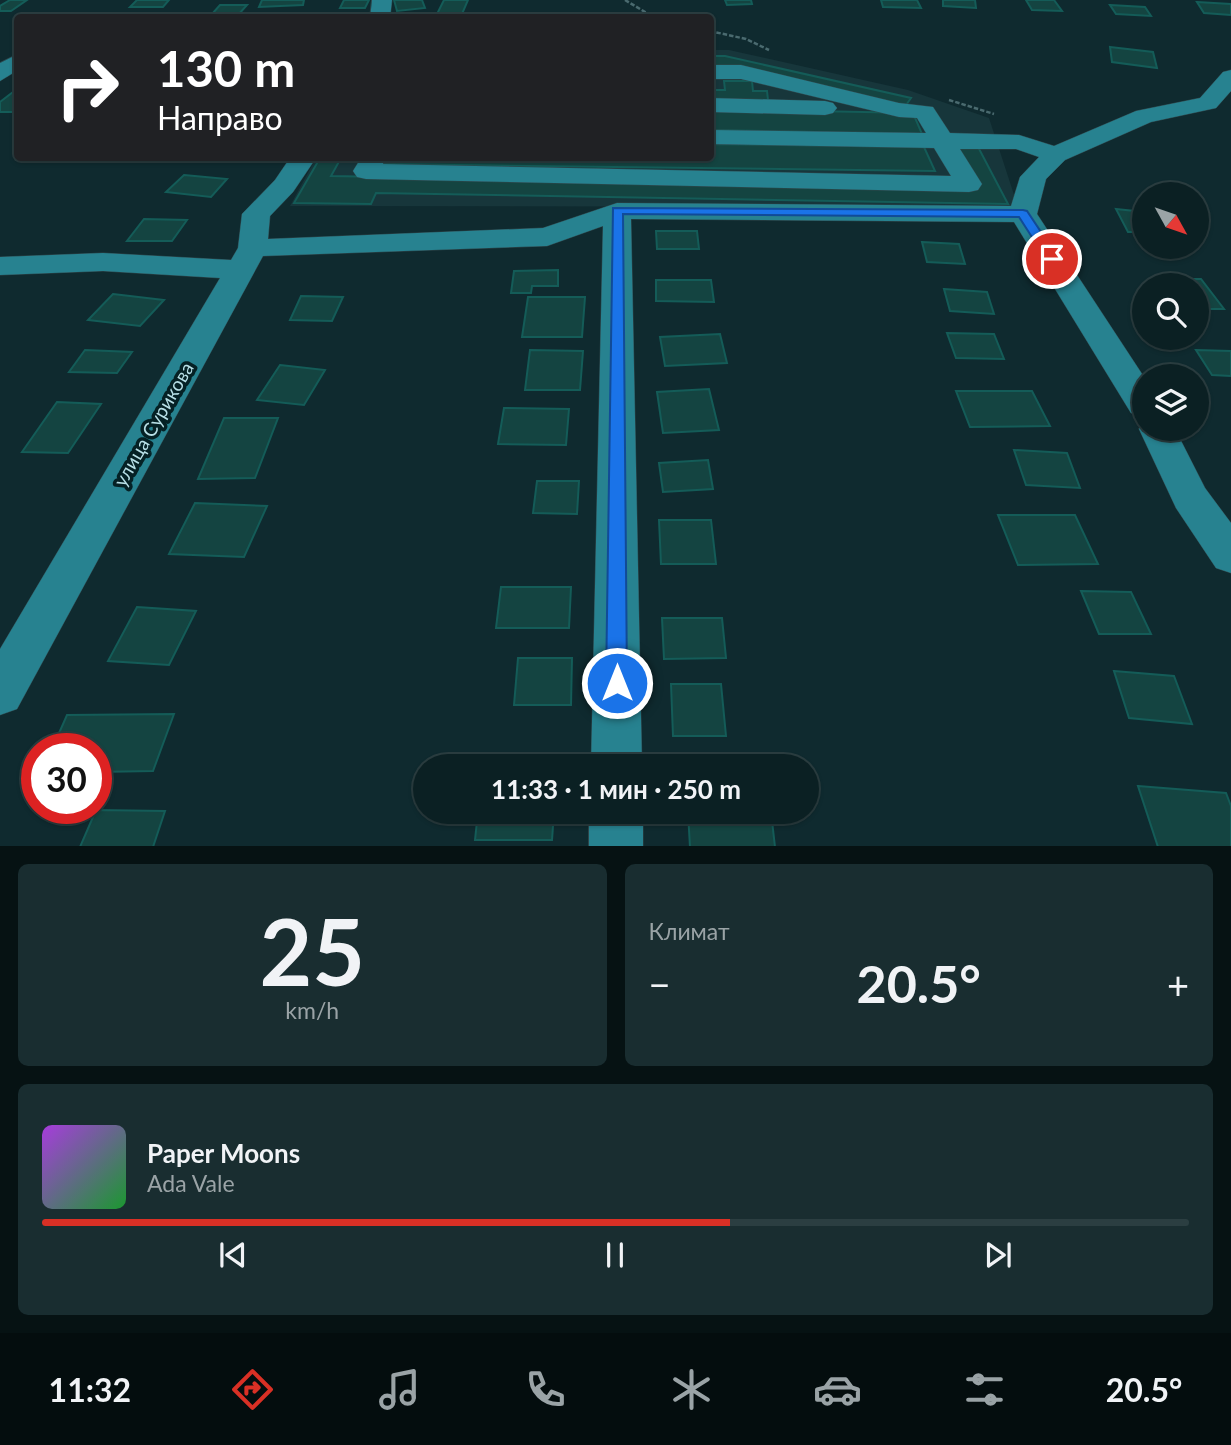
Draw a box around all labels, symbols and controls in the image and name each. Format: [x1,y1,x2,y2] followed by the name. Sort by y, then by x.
[157,39,295,97] text: 130 m
[42,42,133,133] icon: right
[157,98,283,137] text: Направо
[1132,182,1209,259] north arrow
[1132,182,1209,441] map controls
[1022,229,1082,289] pin
[1033,240,1071,278] icon: arrive
[1132,273,1209,350] button: search
[108,358,198,490] street label: улица Сурикова
[1132,364,1209,441] button: layers
[580,646,654,720] position arrow
[21,733,112,824] speed limit sign: 30
[491,773,741,805] text: 11:33 · 1 мин · 250 m
[259,896,365,1005] text: 25
[649,917,730,945] text: Климат
[857,952,981,1014] text: 20.5°
[649,961,671,1007] text: −
[1167,961,1189,1007] text: +
[285,996,339,1024] text: km/h
[147,1137,300,1169] text: Paper Moons
[147,1169,235,1197] text: Ada Vale
[214,1236,252,1274] icon: previous
[596,1236,634,1274] icon: pause
[979,1236,1017,1274] icon: next
[228,1365,277,1414] icon: directions
[375,1365,424,1414] icon: music
[521,1365,570,1414] icon: phone
[667,1365,716,1414] icon: climate
[813,1365,862,1414] icon: car
[960,1365,1009,1414] icon: filters
[49,1370,131,1409] text: 11:32
[1106,1370,1182,1409] text: 20.5°

